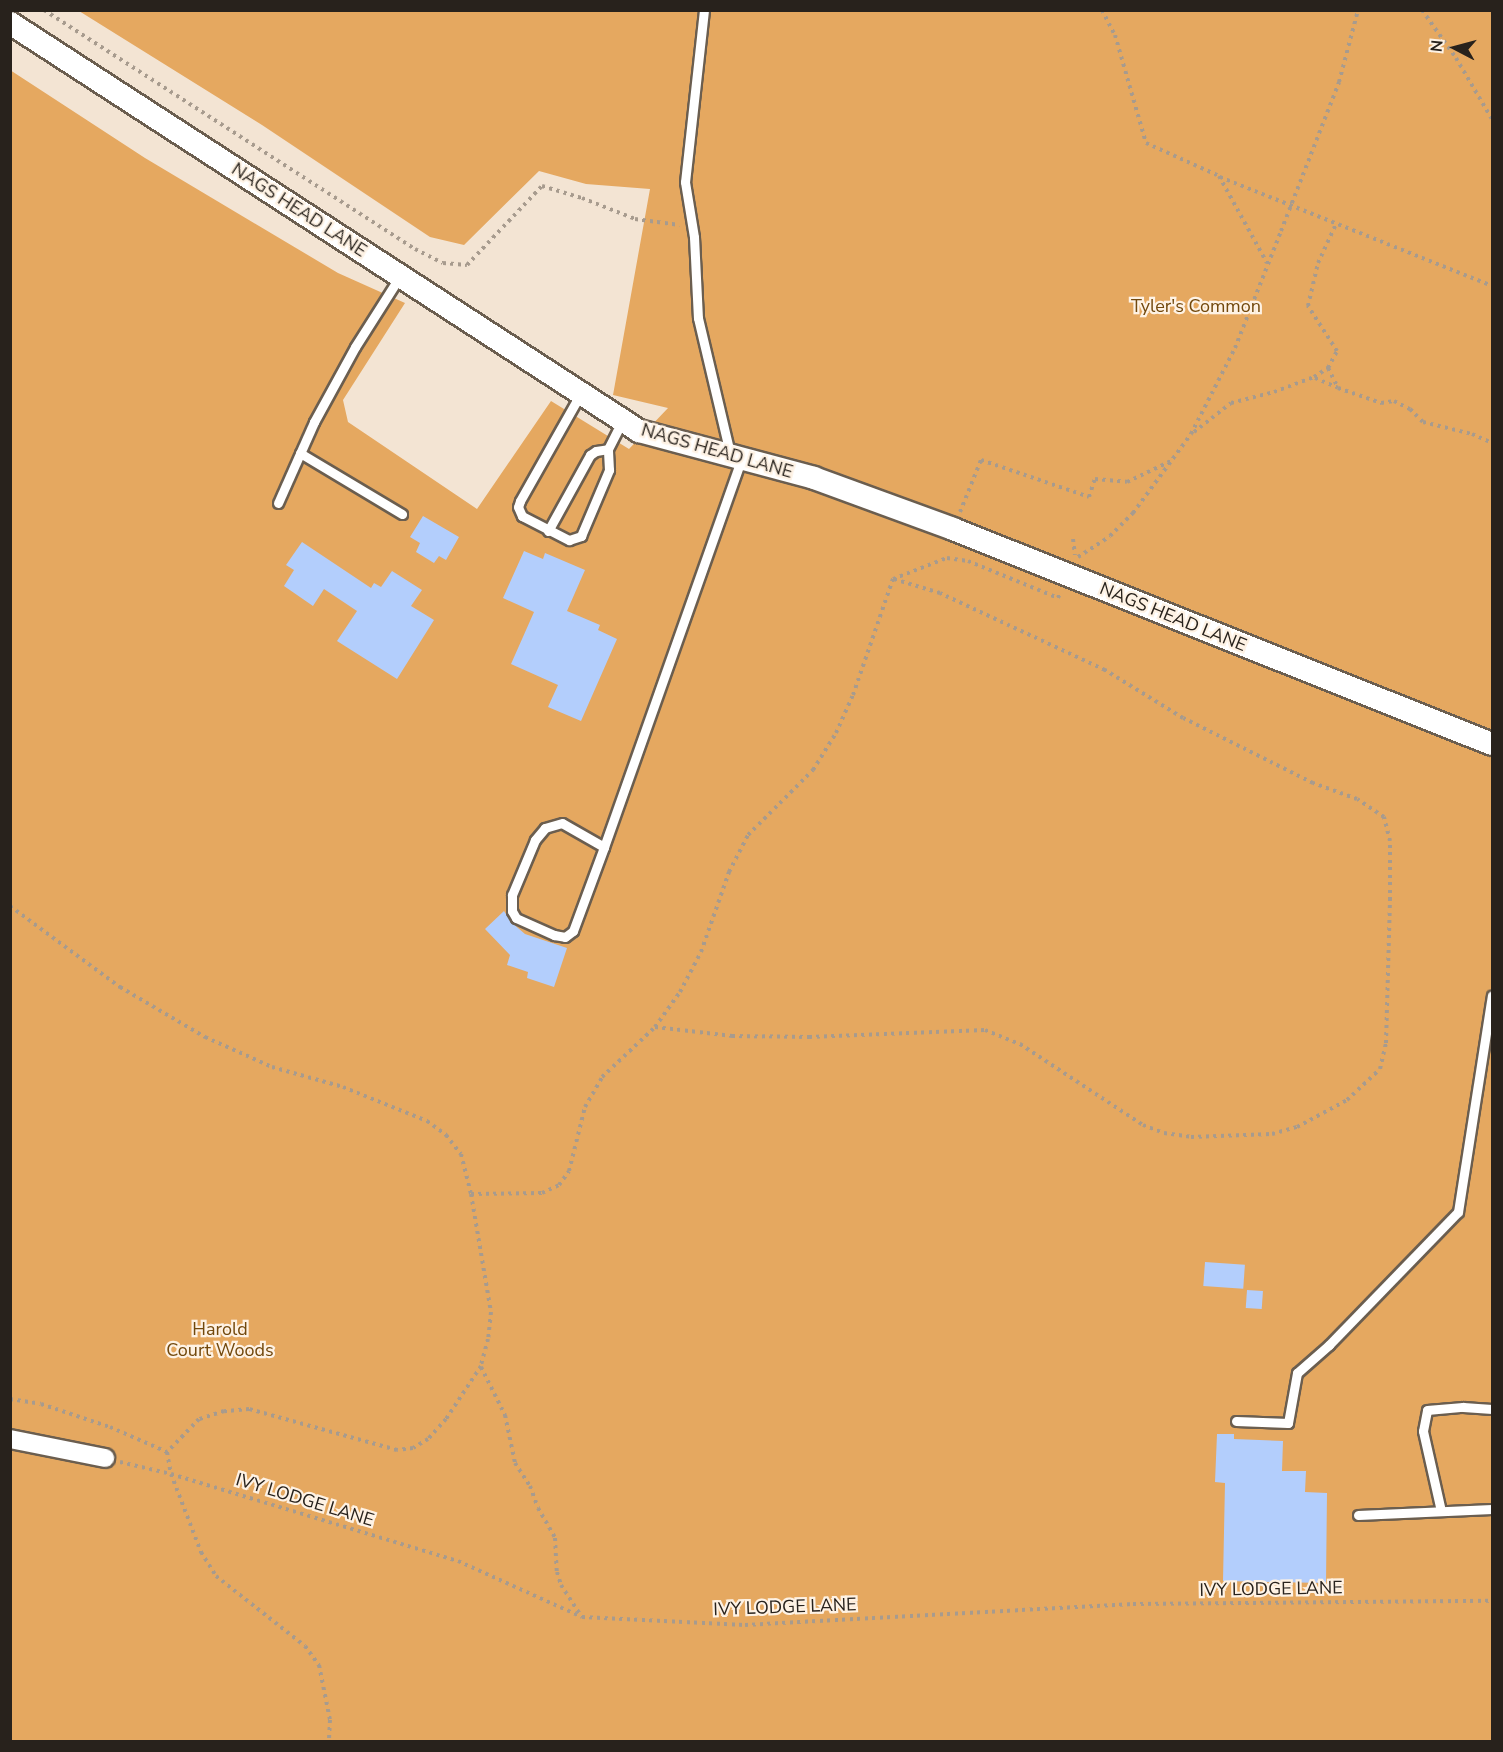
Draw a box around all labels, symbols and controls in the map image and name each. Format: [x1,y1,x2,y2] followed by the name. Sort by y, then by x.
[1425,18,1485,78] north arrow
[1426,39,1449,53] text: N
[228,158,370,262] street label: NAGS HEAD LANE
[1131,295,1261,317] park label: Tyler's Common
[639,419,795,483] street label: NAGS HEAD LANE
[1096,578,1250,656] street label: NAGS HEAD LANE
[166,1319,274,1362] park label: Harold Court Woods
[233,1469,377,1531] street label: IVY LODGE LANE
[1199,1577,1343,1601] street label: IVY LODGE LANE
[713,1594,857,1620] street label: IVY LODGE LANE

